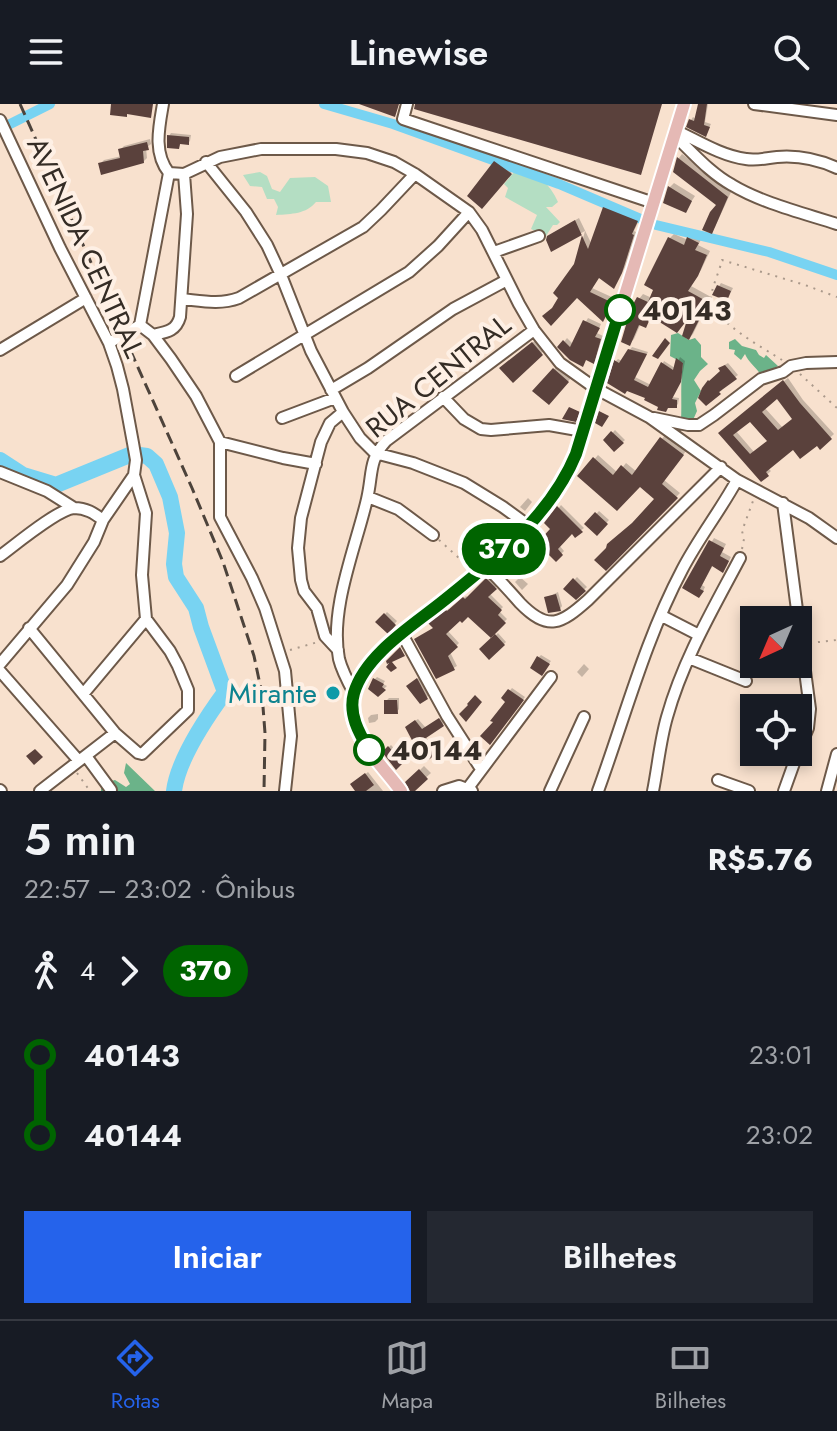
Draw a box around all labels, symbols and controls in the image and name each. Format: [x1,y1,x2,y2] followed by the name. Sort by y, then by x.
[349,26,488,78] text: Linewise
[24,30,68,74] icon: menu
[769,30,813,74] icon: search
[16,130,155,365] street label: AVENIDA CENTRAL
[642,290,731,331] place label: 40143
[605,295,635,325] marker: 40143
[357,305,520,448] street label: RUA CENTRAL
[458,523,550,575] line badge: 370
[478,528,530,569] text: 370
[740,606,812,678] north arrow
[740,606,812,766] map controls
[228,673,317,714] place label: Mirante
[324,684,342,702] marker: Mirante
[740,694,812,766] button: locate
[391,730,482,771] place label: 40144
[354,735,384,765] marker: 40144
[24,808,137,872] text: 5 min
[708,838,813,881] text: R$5.76
[24,870,295,908] text: 22:57 – 23:02 · Ônibus
[24,949,68,993] icon: walk
[107,949,151,993] icon: forward
[179,950,232,991] text: 370
[80,952,95,990] text: 4
[84,1034,180,1077] text: 40143
[749,1036,813,1074] text: 23:01
[84,1114,182,1157] text: 40144
[746,1116,813,1154] text: 23:02
[24,1211,411,1303] button: Iniciar
[427,1211,813,1303] button: Bilhetes
[111,1336,160,1416] tab: Rotas
[382,1336,433,1416] tab: Mapa
[655,1336,726,1416] tab: Bilhetes

